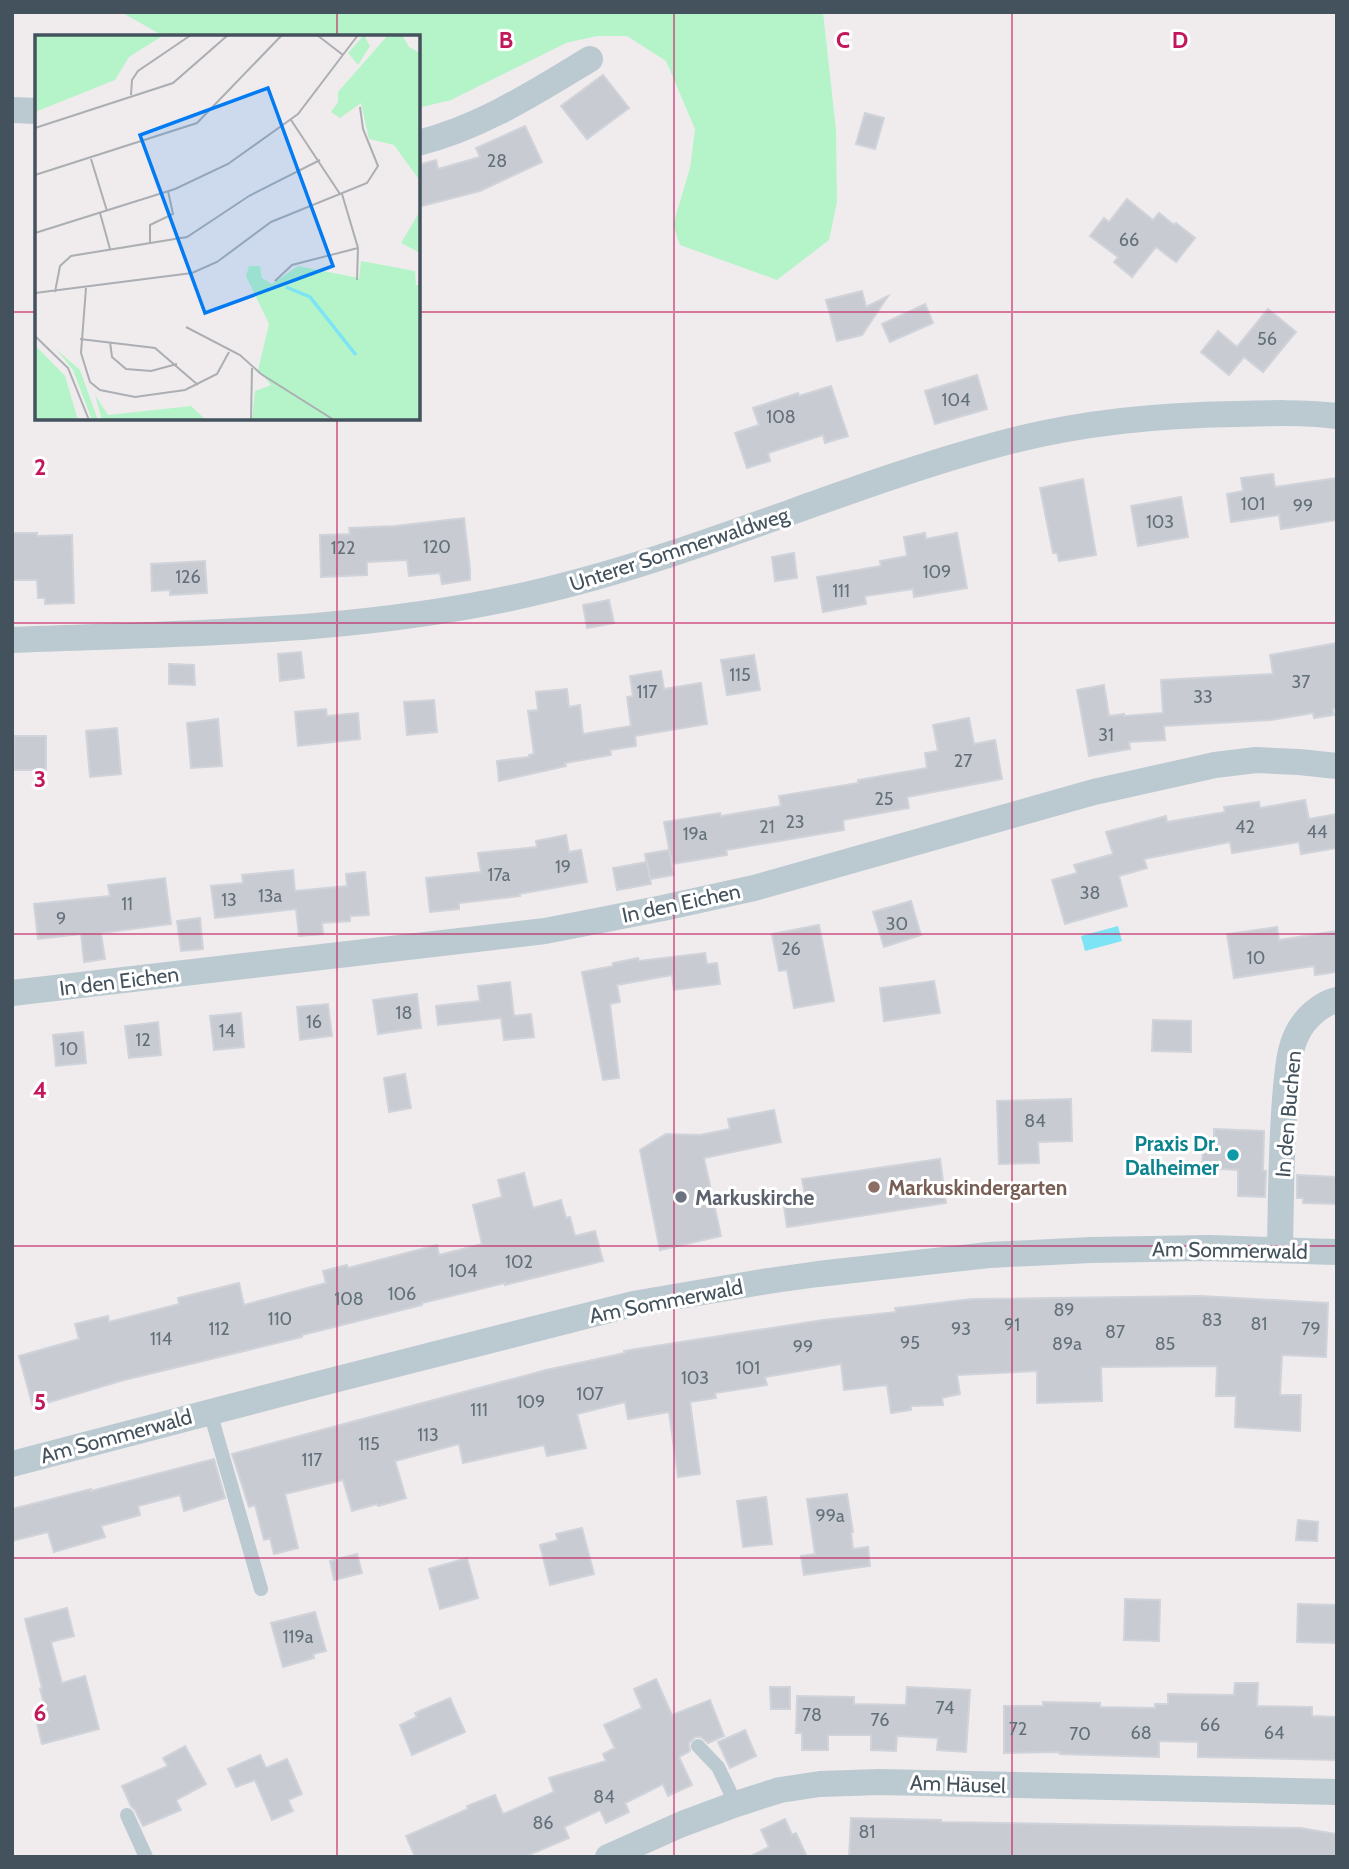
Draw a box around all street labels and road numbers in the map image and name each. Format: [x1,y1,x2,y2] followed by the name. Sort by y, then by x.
[566,502,792,596] street label: Unterer Sommerwaldweg
[619,878,743,928] street label: In den Eichen
[58,961,180,1001] street label: In den Eichen
[1270,1049,1306,1179] street label: In den Buchen
[1152,1236,1308,1264] street label: Am Sommerwald
[587,1274,745,1328] street label: Am Sommerwald
[37,1404,195,1468] street label: Am Sommerwald
[909,1770,1007,1798] street label: Am Häusel

